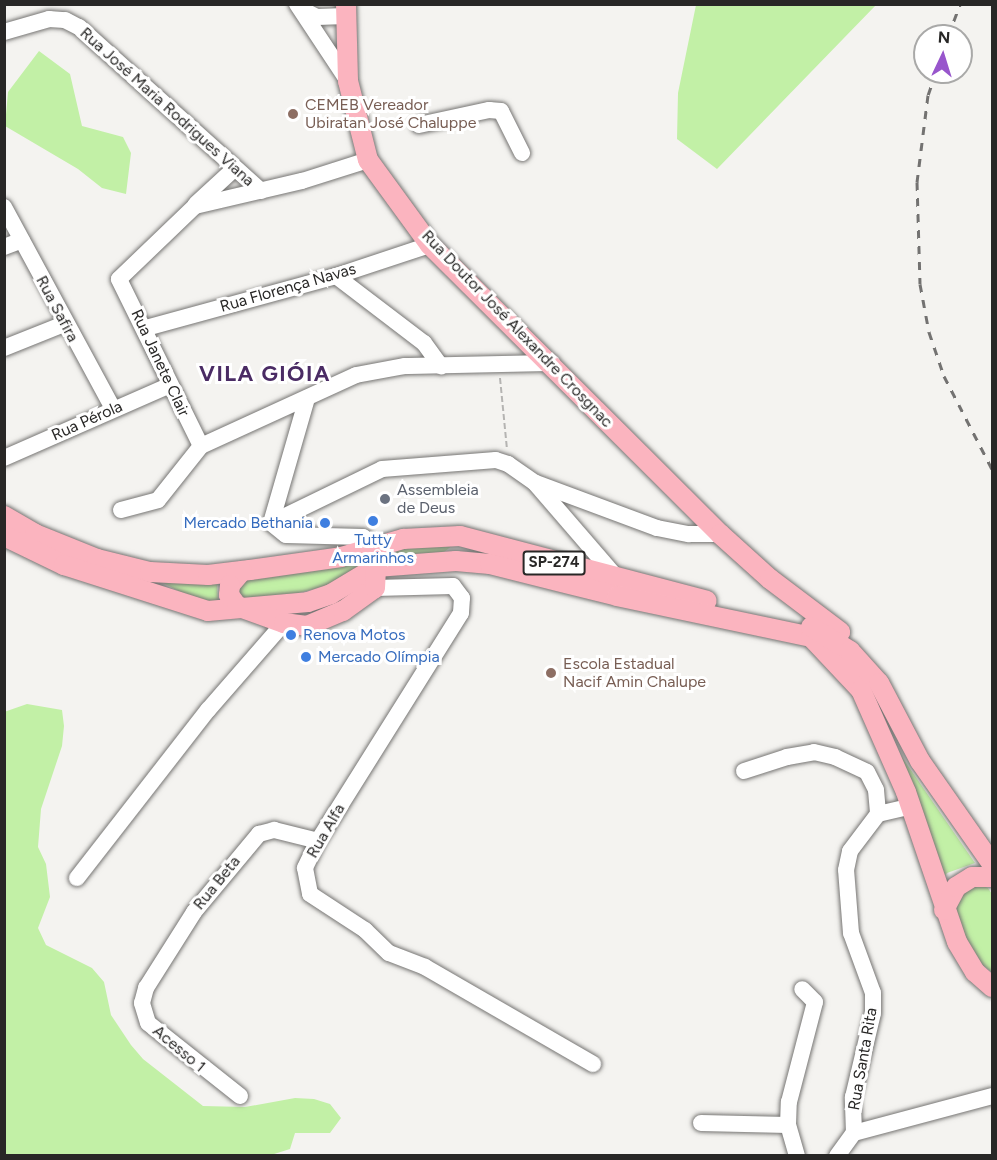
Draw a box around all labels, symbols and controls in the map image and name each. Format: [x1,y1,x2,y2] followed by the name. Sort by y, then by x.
[76,24,258,190] street label: Rua José Maria Rodrigues Viana
[913,24,973,84] north arrow
[937,28,951,47] text: N
[305,95,476,133] place label: CEMEB Vereador Ubiratan José Chaluppe
[286,107,300,121] marker: CEMEB Vereador Ubiratan José Chaluppe
[418,226,616,432] street label: Rua Doutor José Alexandre Crosgnac
[218,259,358,317] street label: Rua Florença Navas
[32,273,82,345] street label: Rua Safira
[127,306,193,420] street label: Rua Janete Clair
[199,361,331,387] district label: VILA GIÓIA
[49,397,125,445] street label: Rua Pérola
[397,480,479,518] place label: Assembleia de Deus
[378,492,392,506] marker: Assembleia de Deus
[183,513,313,533] place label: Mercado Bethania
[366,514,380,528] marker: Tutty Armarinhos
[318,516,332,530] marker: Mercado Bethania
[332,530,414,568] place label: Tutty Armarinhos
[522,551,586,575] road number: SP-274
[303,625,406,645] place label: Renova Motos
[284,628,298,642] marker: Renova Motos
[318,647,440,667] place label: Mercado Olímpia
[299,650,313,664] marker: Mercado Olímpia
[563,654,706,692] place label: Escola Estadual Nacif Amin Chalupe
[544,666,558,680] marker: Escola Estadual Nacif Amin Chalupe
[303,800,349,862] street label: Rua Alfa
[189,852,245,914] street label: Rua Beta
[845,1006,881,1112] street label: Rua Santa Rita
[149,1021,209,1077] street label: Acesso 1

